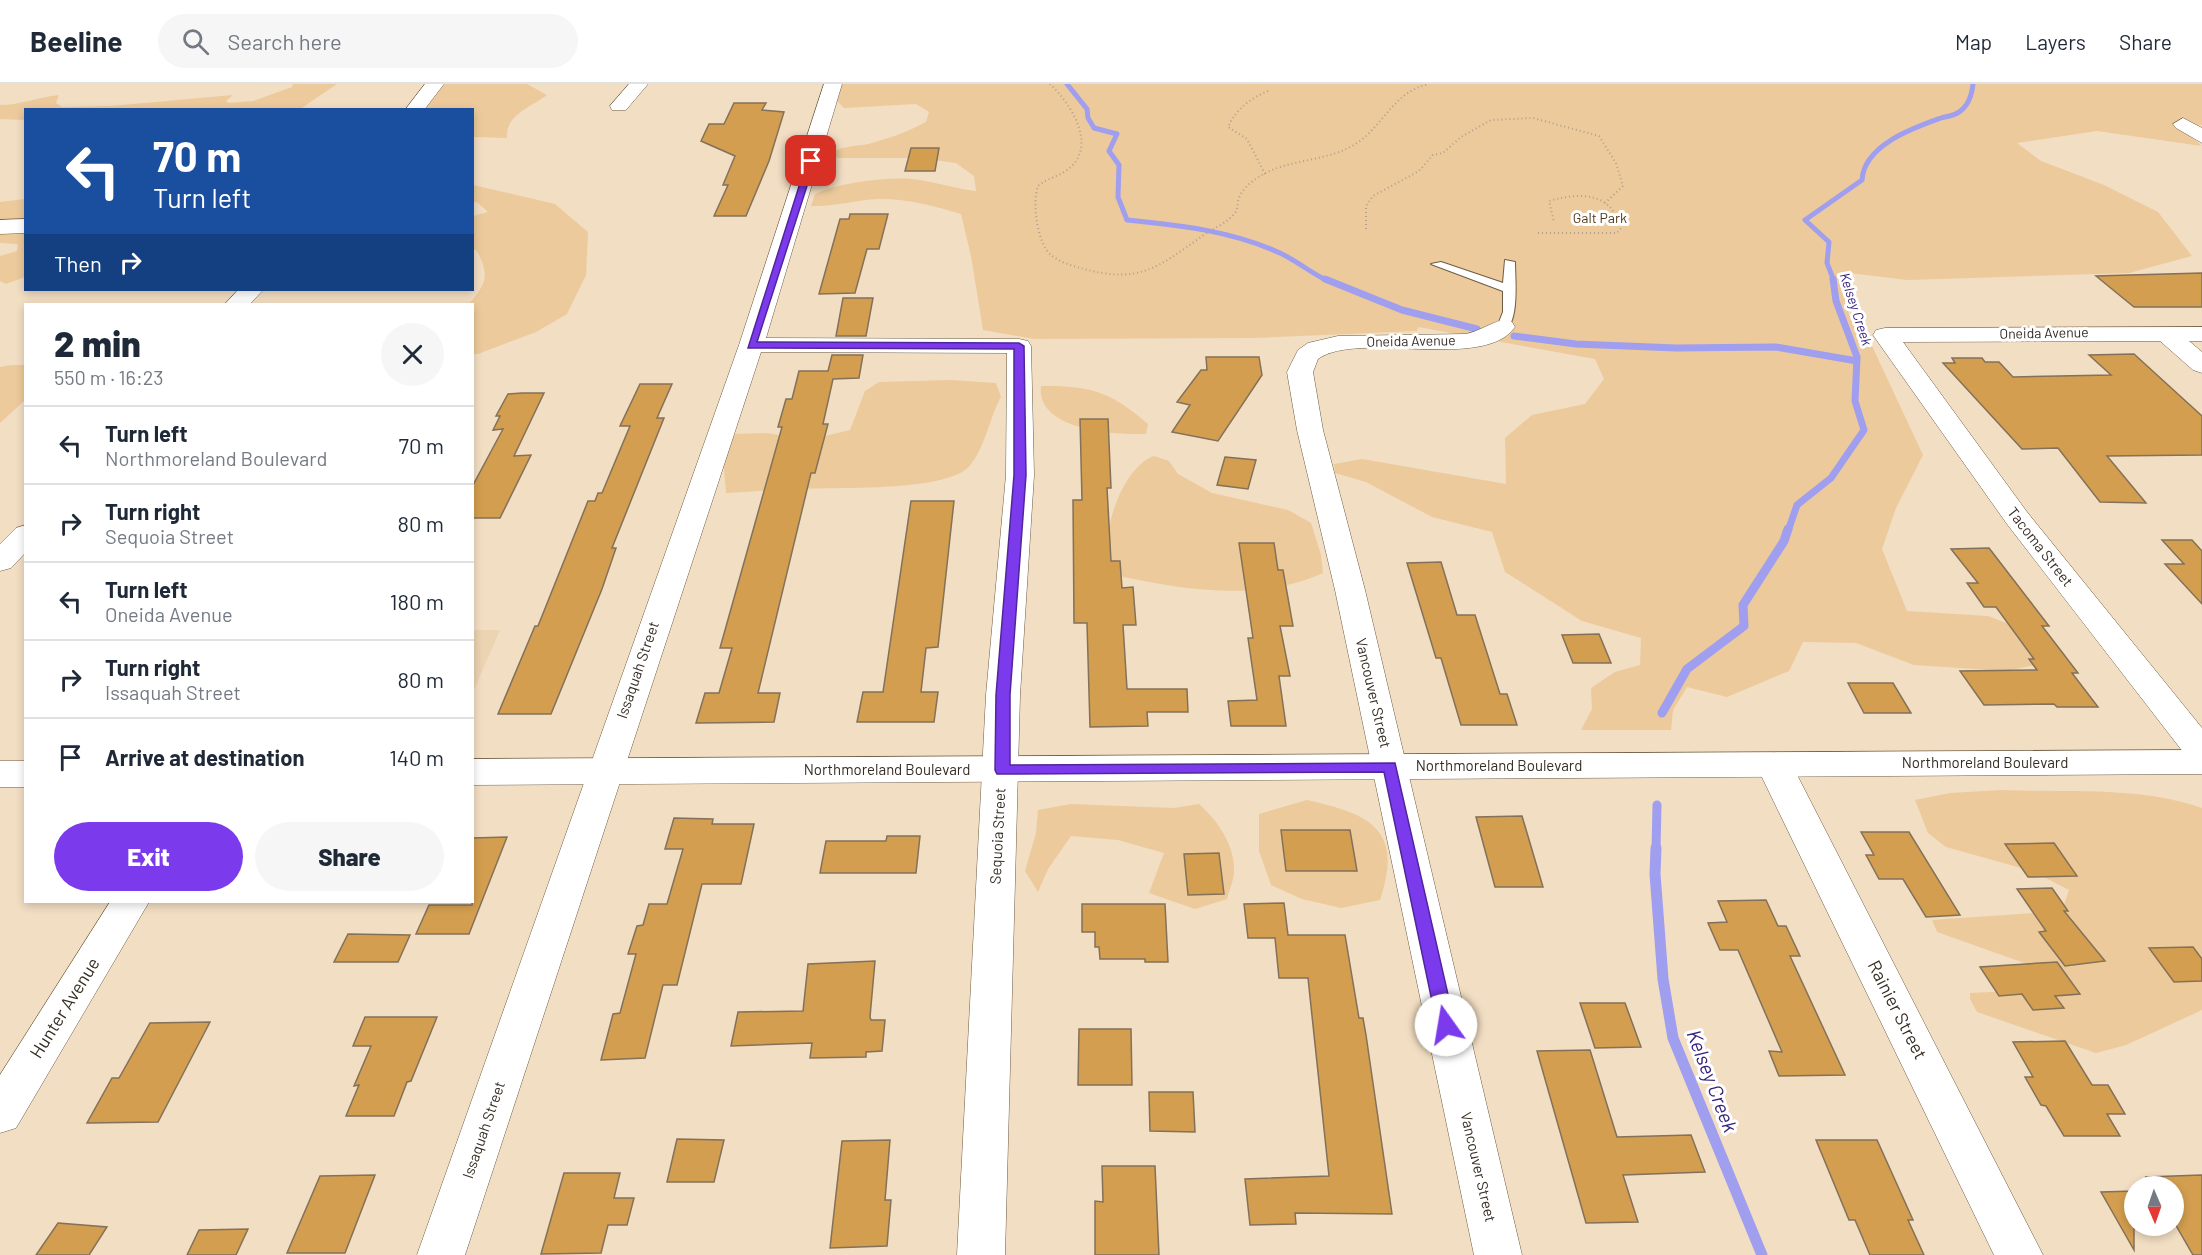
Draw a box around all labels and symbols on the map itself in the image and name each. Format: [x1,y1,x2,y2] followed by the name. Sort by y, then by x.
[785,135,836,186] pin
[1573,209,1627,226] park label: Galt Park
[1837,270,1876,348] water label: Kelsey Creek
[1999,323,2089,342] street label: Oneida Avenue
[1366,331,1456,350] street label: Oneida Avenue
[2004,503,2077,590] street label: Tacoma Street
[612,619,662,721] street label: Issaquah Street
[1353,636,1395,749] street label: Vancouver Street
[1902,753,2068,771] street label: Northmoreland Boulevard
[1416,756,1582,774] street label: Northmoreland Boulevard
[804,760,970,778] street label: Northmoreland Boulevard
[985,787,1009,885] street label: Sequoia Street
[25,953,104,1062] street label: Hunter Avenue
[1864,956,1932,1063] street label: Rainier Street
[1414,993,1478,1057] position arrow
[1682,1026,1744,1135] water label: Kelsey Creek
[458,1079,508,1181] street label: Issaquah Street
[1458,1110,1500,1223] street label: Vancouver Street
[2124,1176,2184,1236] north arrow

